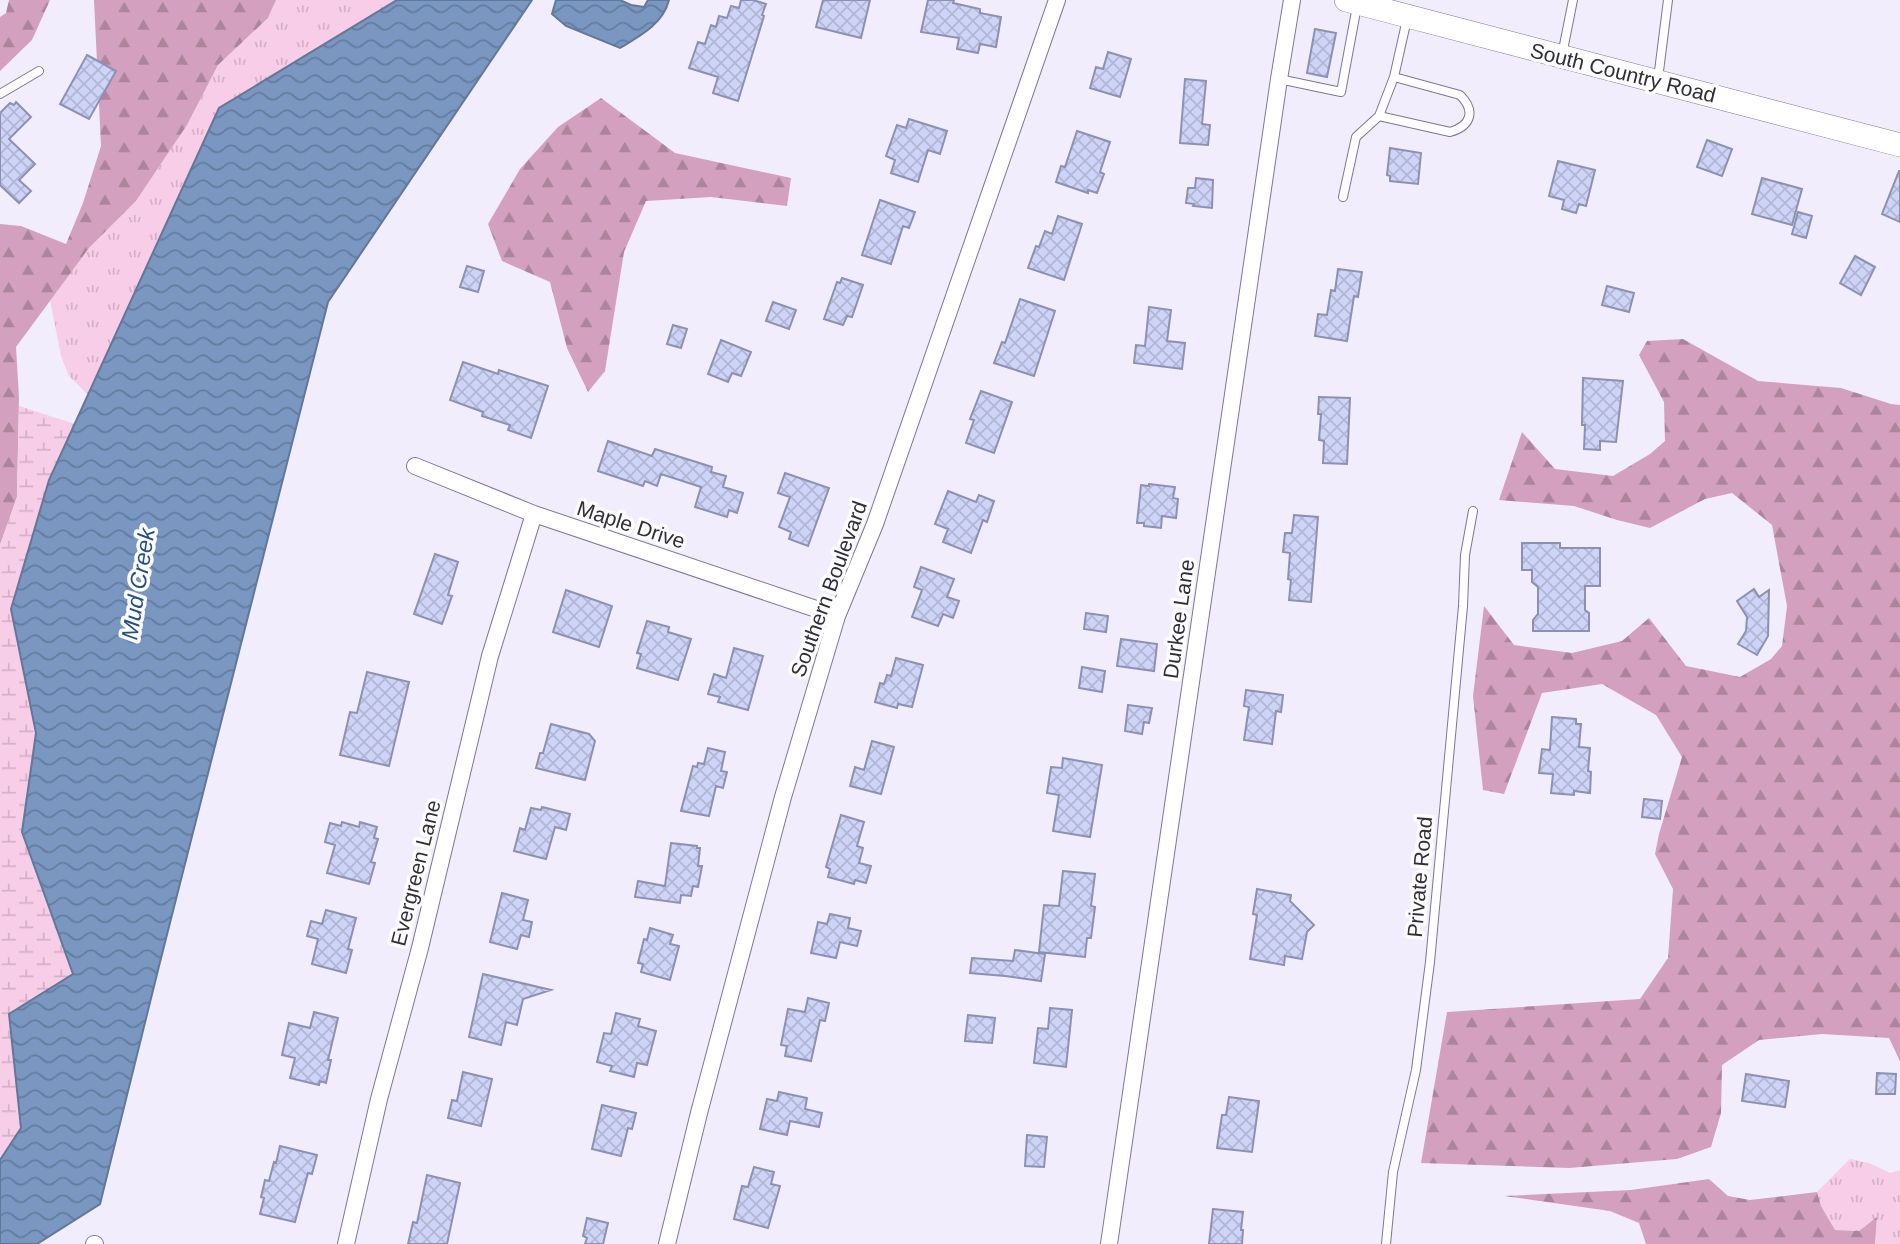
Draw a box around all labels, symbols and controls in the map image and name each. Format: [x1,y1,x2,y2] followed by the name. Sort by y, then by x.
[1528,38,1718,107] street label: South Country Road
[574,496,688,553] street label: Maple Drive
[786,498,871,680] street label: Southern Boulevard
[116,525,160,642] water label: Mud Creek
[1159,558,1198,680] street label: Durkee Lane
[386,798,445,948] street label: Evergreen Lane
[1403,815,1436,938] street label: Private Road

